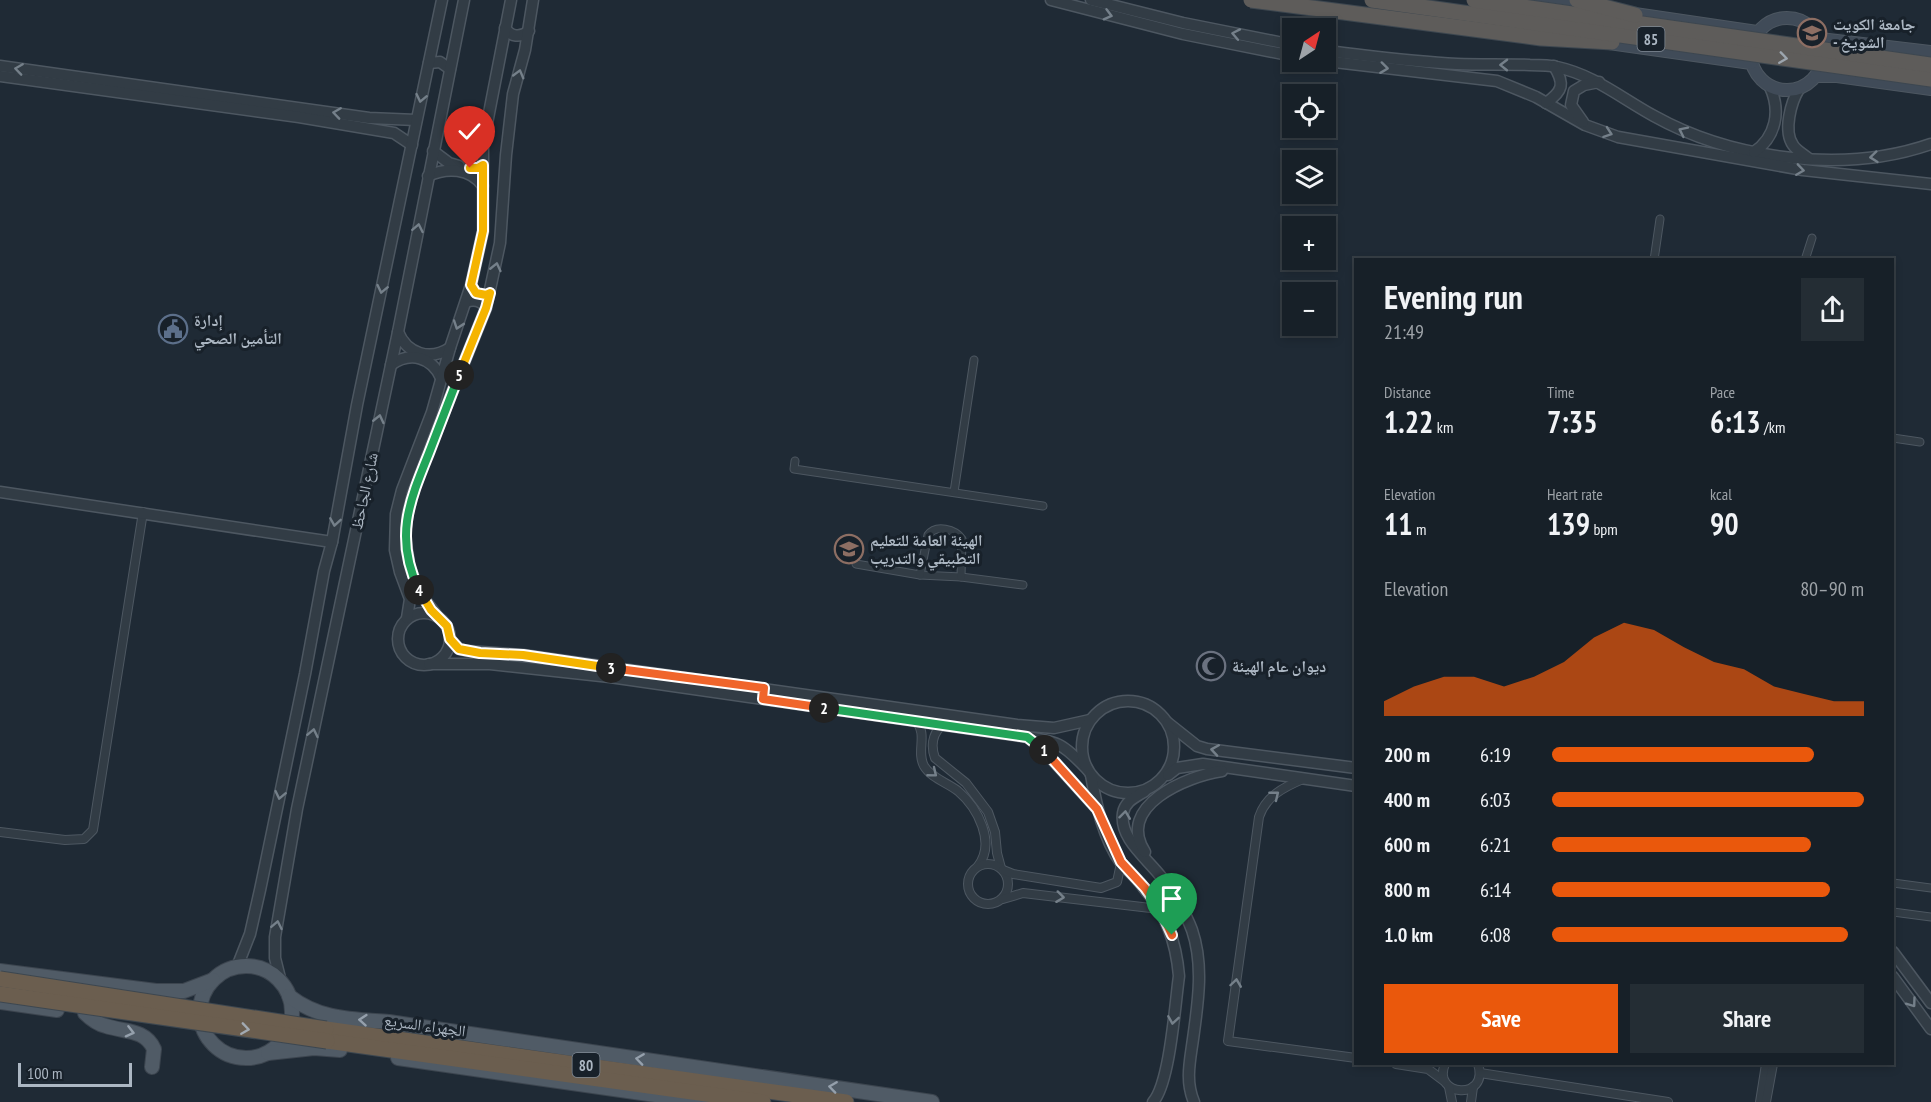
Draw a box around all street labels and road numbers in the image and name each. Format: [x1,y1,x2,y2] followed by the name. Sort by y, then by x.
[1638,27,1664,51] road number: 85
[346,451,383,532] street label: شارع الجاحظ
[383,1009,467,1042] street label: الجهراء السريع
[572,1053,600,1077] road number: 80

